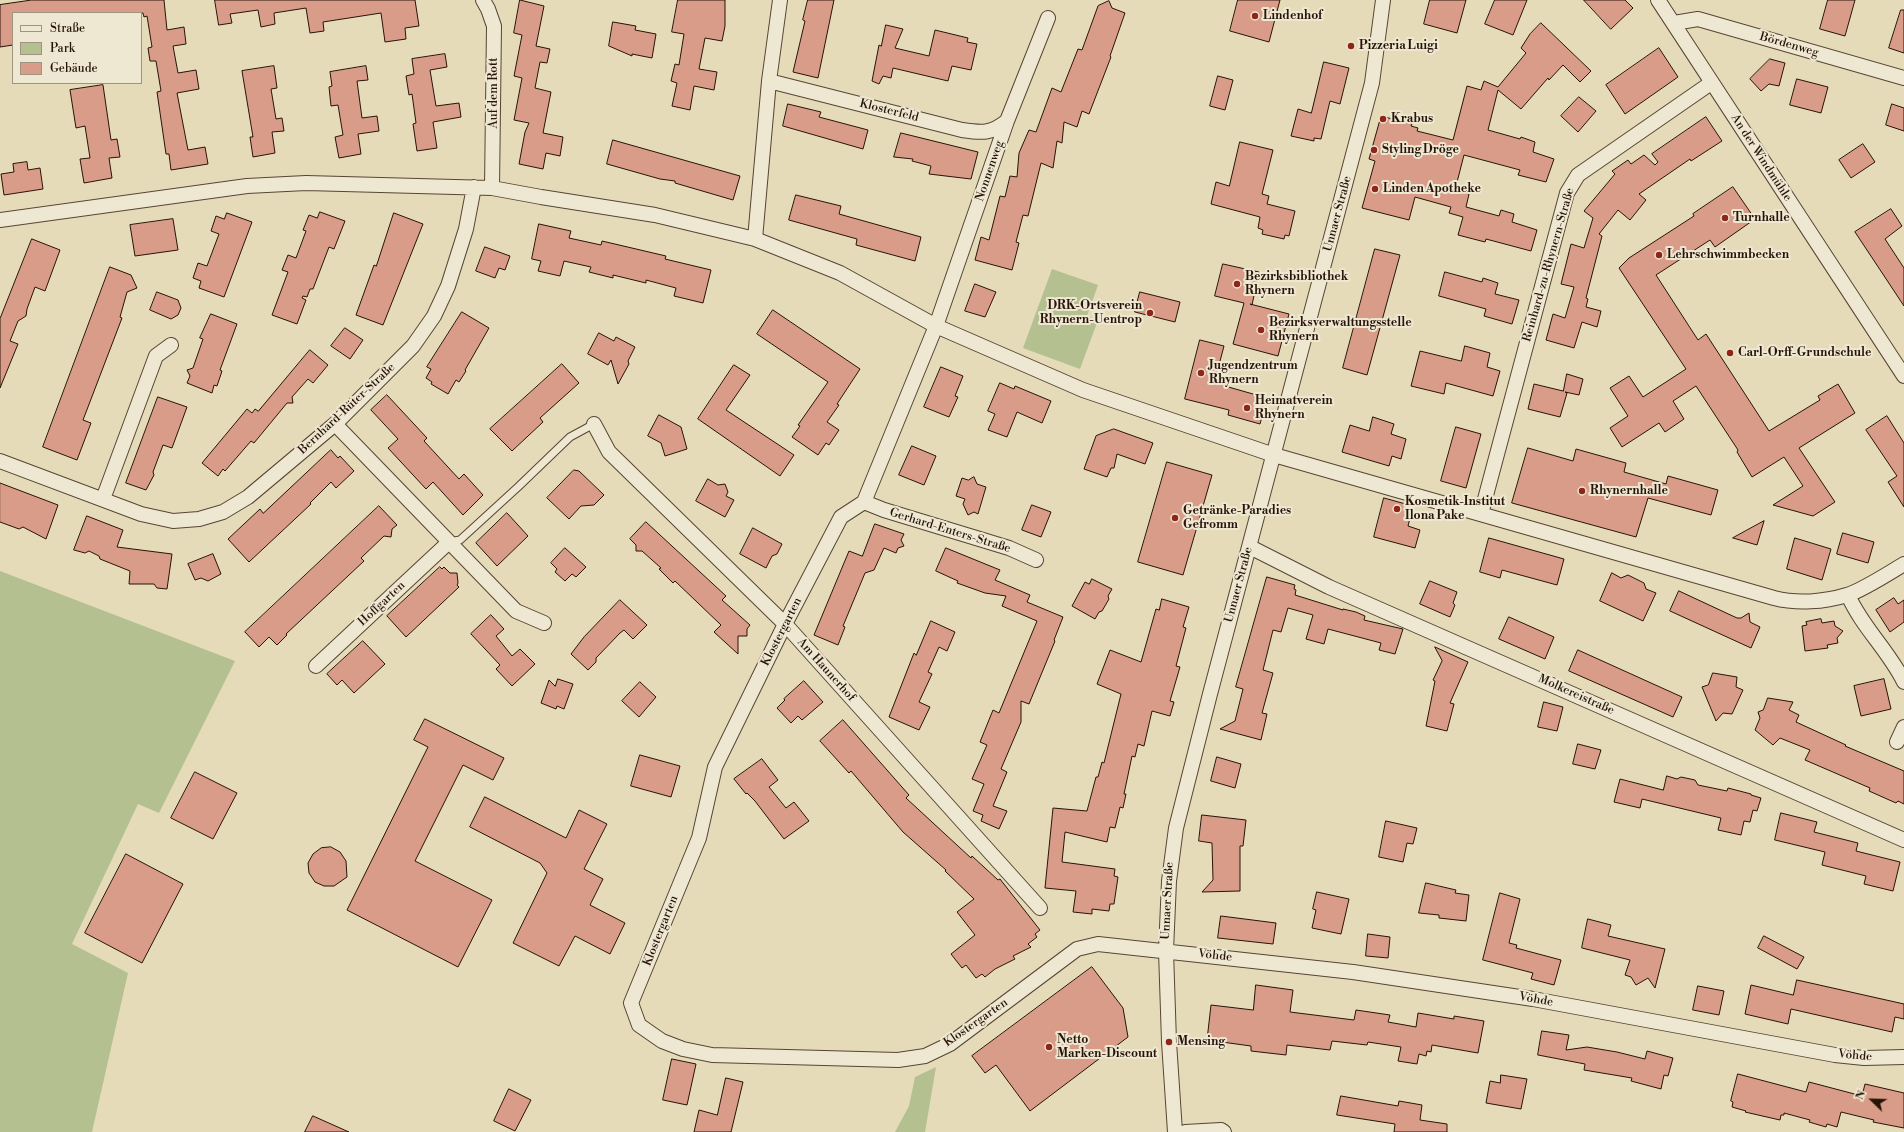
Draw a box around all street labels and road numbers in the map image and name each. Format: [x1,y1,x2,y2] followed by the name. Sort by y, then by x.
[1758,30,1820,60] street label: Bördenweg
[487,58,501,128] street label: Auf dem Rott
[858,97,920,125] street label: Klosterfeld
[1727,112,1795,204] street label: An der Windmühle
[973,139,1007,203] street label: Nonnenweg
[1321,175,1355,253] street label: Unnaer Straße
[1520,186,1578,344] street label: Reinhard-zu-Rhynern-Straße
[296,360,398,458] street label: Bernhard-Rüter-Straße
[888,506,1012,556] street label: Gerhard-Enters-Straße
[1222,546,1256,624] street label: Unnaer Straße
[355,579,409,629] street label: Hoffgarten
[759,595,805,669] street label: Klostergarten
[794,635,858,705] street label: Am Haunerhof
[1536,672,1616,718] street label: Molkereistraße
[1159,862,1177,940] street label: Unnaer Straße
[640,894,682,968] street label: Klostergarten
[1197,947,1233,965] street label: Vöhde
[1518,990,1554,1010] street label: Vöhde
[941,996,1011,1050] street label: Klostergarten
[1837,1047,1873,1065] street label: Vöhde

